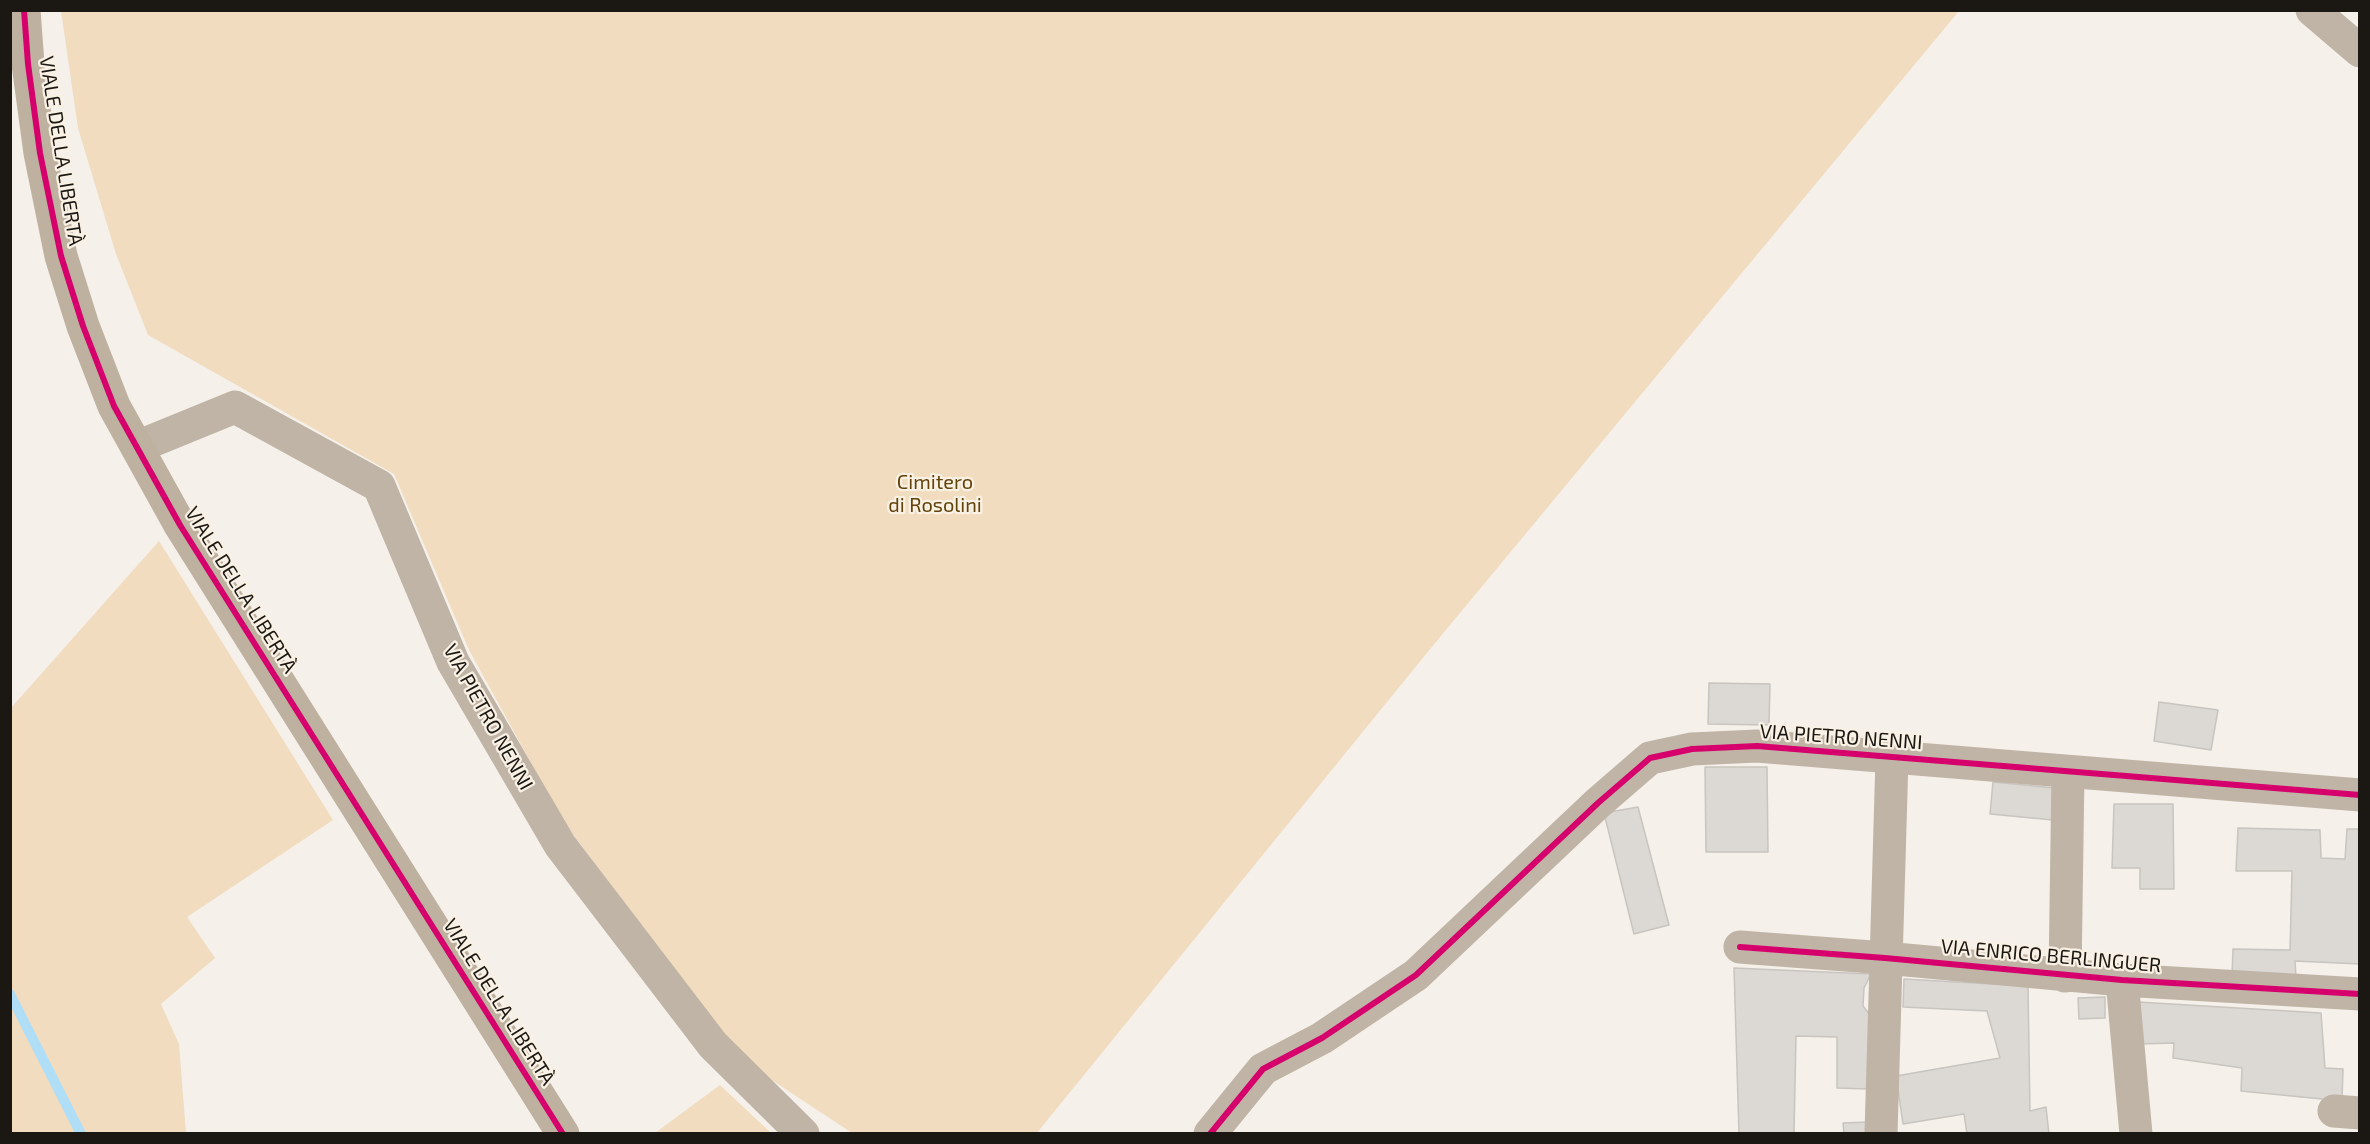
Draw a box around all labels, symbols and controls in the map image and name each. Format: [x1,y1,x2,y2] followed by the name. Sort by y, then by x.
[34,54,88,248] street label: VIALE DELLA LIBERTÀ
[888,470,982,517] park label: Cimitero di Rosolini
[180,502,302,678] street label: VIALE DELLA LIBERTÀ
[438,640,538,794] street label: VIA PIETRO NENNI
[1759,719,1923,755] street label: VIA PIETRO NENNI
[438,914,560,1090] street label: VIALE DELLA LIBERTÀ
[1940,934,2162,978] street label: VIA ENRICO BERLINGUER

